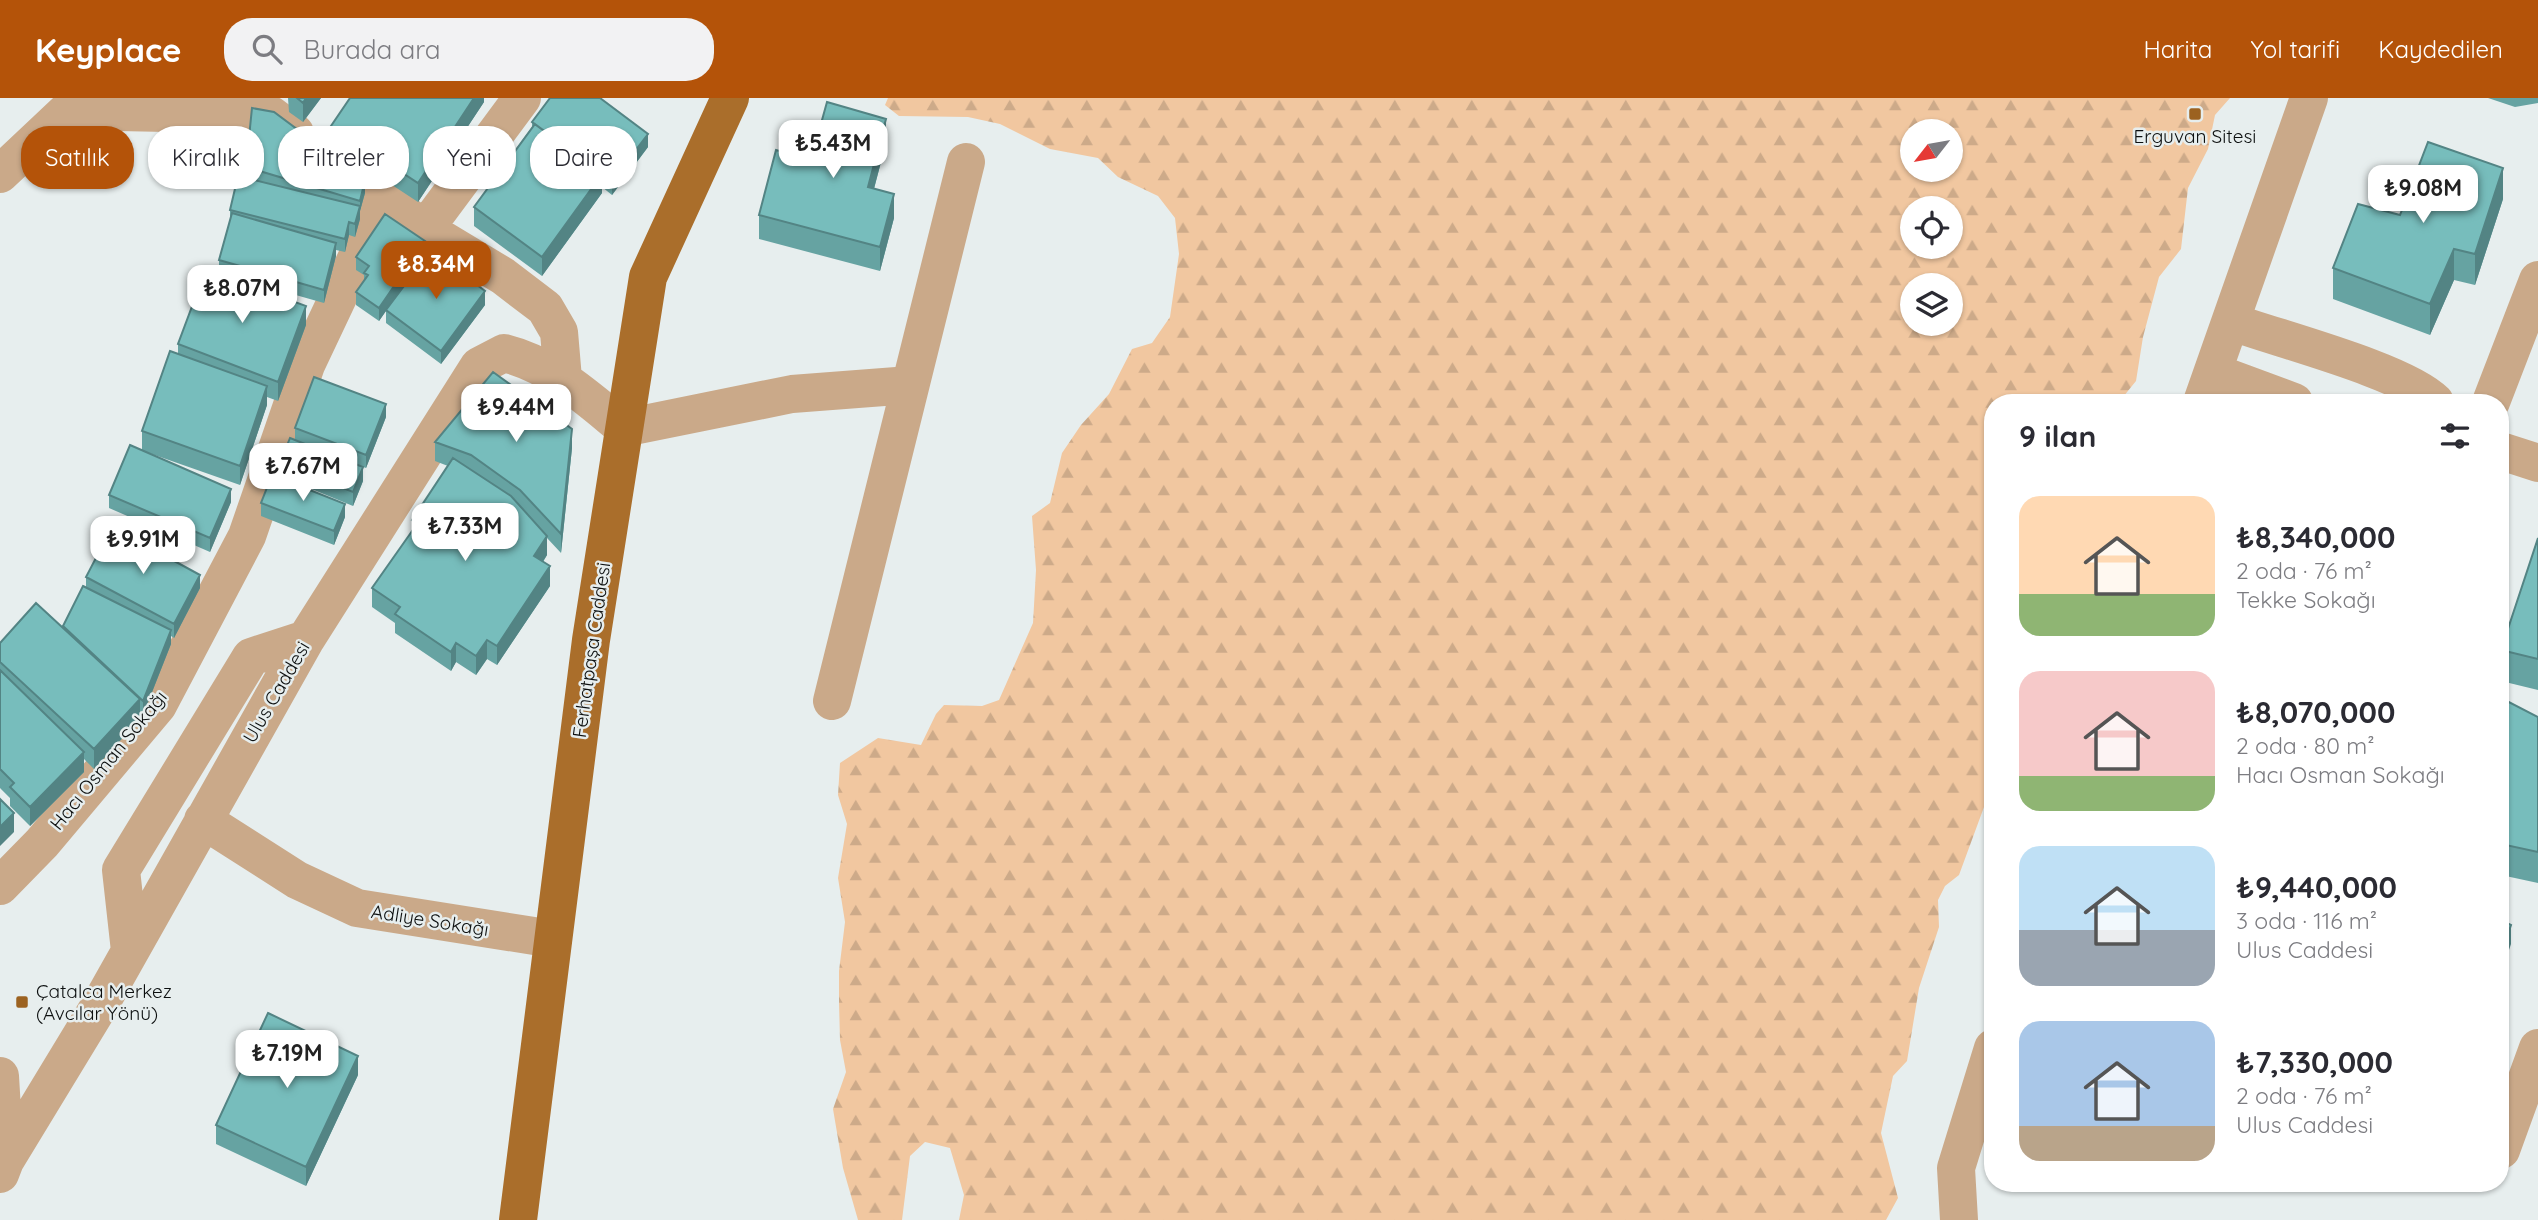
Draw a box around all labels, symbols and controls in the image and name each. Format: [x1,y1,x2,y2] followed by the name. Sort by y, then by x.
[224,18,714,81] search box
[35,29,182,70] text: Keyplace
[248,30,286,68] icon: search
[304,33,441,66] text: Burada ara
[2144,34,2212,64] text: Harita
[2250,34,2340,64] text: Yol tarifi
[2378,34,2503,64] text: Kaydedilen
[2187,106,2203,122] marker: Erguvan Sitesi
[1900,119,1964,182] north arrow
[1900,119,1963,336] map controls
[776,120,890,180] pin: ₺5.43M
[2134,124,2256,148] place label: Erguvan Sitesi
[21,126,134,189] chip: Satılık
[148,126,264,189] chip: Kiralık
[278,126,409,189] chip: Filtreler
[423,126,516,189] chip: Yeni
[530,126,637,189] chip: Daire
[795,128,871,157] text: ₺5.43M
[2366,166,2480,225] pin: ₺9.08M
[2384,173,2462,202] text: ₺9.08M
[1900,196,1963,259] button: locate
[379,242,493,301] pin: ₺8.34M
[397,249,475,278] text: ₺8.34M
[185,266,299,325] pin: ₺8.07M
[203,273,281,302] text: ₺8.07M
[1900,273,1963,336] button: layers
[459,384,573,444] pin: ₺9.44M
[477,392,555,421] text: ₺9.44M
[2019,417,2096,455] text: 9 ilan
[2436,417,2474,455] icon: filters
[246,444,360,503] pin: ₺7.67M
[265,451,341,480] text: ₺7.67M
[408,504,522,563] pin: ₺7.33M
[428,511,502,540] text: ₺7.33M
[86,517,200,576] pin: ₺9.91M
[2236,518,2395,556] text: ₺8,340,000
[106,524,180,553] text: ₺9.91M
[2075,524,2159,608] icon: home
[2236,556,2372,585] text: 2 oda · 76 m²
[567,561,615,739] street label: Ferhatpaşa Caddesi
[2236,585,2376,614] text: Tekke Sokağı
[237,637,315,747] street label: Ulus Caddesi
[44,685,172,835] street label: Hacı Osman Sokağı
[2236,693,2395,731] text: ₺8,070,000
[2075,699,2159,783] icon: home
[2236,731,2374,760] text: 2 oda · 80 m²
[2236,760,2445,789] text: Hacı Osman Sokağı
[2236,868,2397,906] text: ₺9,440,000
[2075,874,2159,958] icon: home
[370,899,490,941] street label: Adliye Sokağı
[2236,906,2377,935] text: 3 oda · 116 m²
[2236,935,2373,964] text: Ulus Caddesi
[36,979,172,1025] place label: Çatalca Merkez (Avcılar Yönü)
[14,994,30,1010] marker: Çatalca Merkez (Avcılar Yönü)
[230,1030,344,1090] pin: ₺7.19M
[251,1038,323,1067] text: ₺7.19M
[2236,1043,2393,1081] text: ₺7,330,000
[2075,1049,2159,1133] icon: home
[2236,1081,2372,1110] text: 2 oda · 76 m²
[2236,1110,2373,1139] text: Ulus Caddesi

